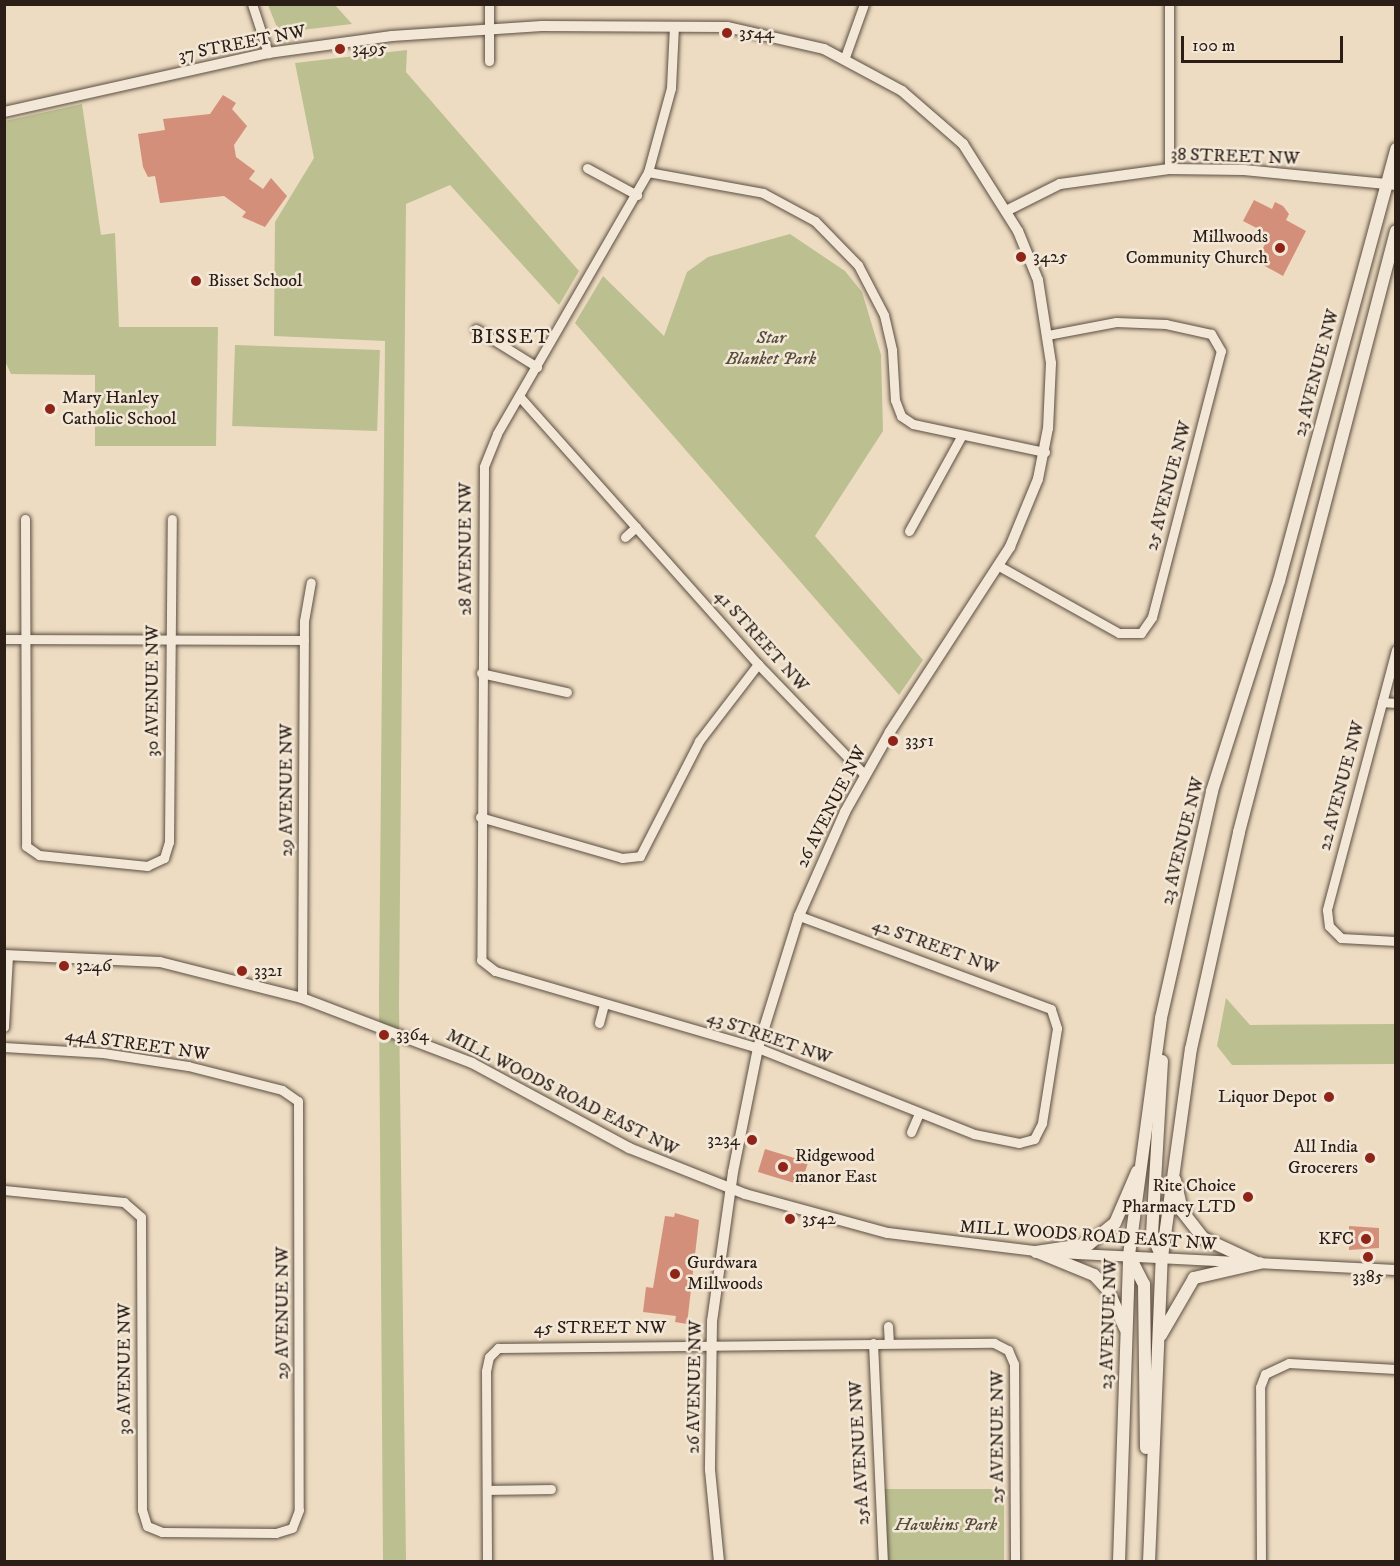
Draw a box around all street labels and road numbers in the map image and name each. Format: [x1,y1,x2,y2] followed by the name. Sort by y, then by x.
[176,21,308,67] street label: 37 STREET NW
[1170,144,1300,170] street label: 38 STREET NW
[1290,307,1344,439] street label: 23 AVENUE NW
[1141,419,1197,553] street label: 25 AVENUE NW
[455,482,477,616] street label: 28 AVENUE NW
[709,585,813,697] street label: 41 STREET NW
[142,625,164,757] street label: 30 AVENUE NW
[1314,719,1370,853] street label: 22 AVENUE NW
[276,723,298,857] street label: 29 AVENUE NW
[792,743,872,871] street label: 26 AVENUE NW
[1157,775,1209,907] street label: 23 AVENUE NW
[869,914,1001,980] street label: 42 STREET NW
[704,1007,834,1069] street label: 43 STREET NW
[64,1024,210,1066] street label: 44A STREET NW
[442,1025,682,1161] street label: MILL WOODS ROAD EAST NW
[959,1216,1217,1256] street label: MILL WOODS ROAD EAST NW
[272,1246,294,1380] street label: 29 AVENUE NW
[1096,1258,1122,1390] street label: 23 AVENUE NW
[114,1303,136,1435] street label: 30 AVENUE NW
[534,1317,666,1339] street label: 45 STREET NW
[683,1320,707,1454] street label: 26 AVENUE NW
[987,1370,1009,1504] street label: 25 AVENUE NW
[845,1380,875,1526] street label: 25A AVENUE NW

